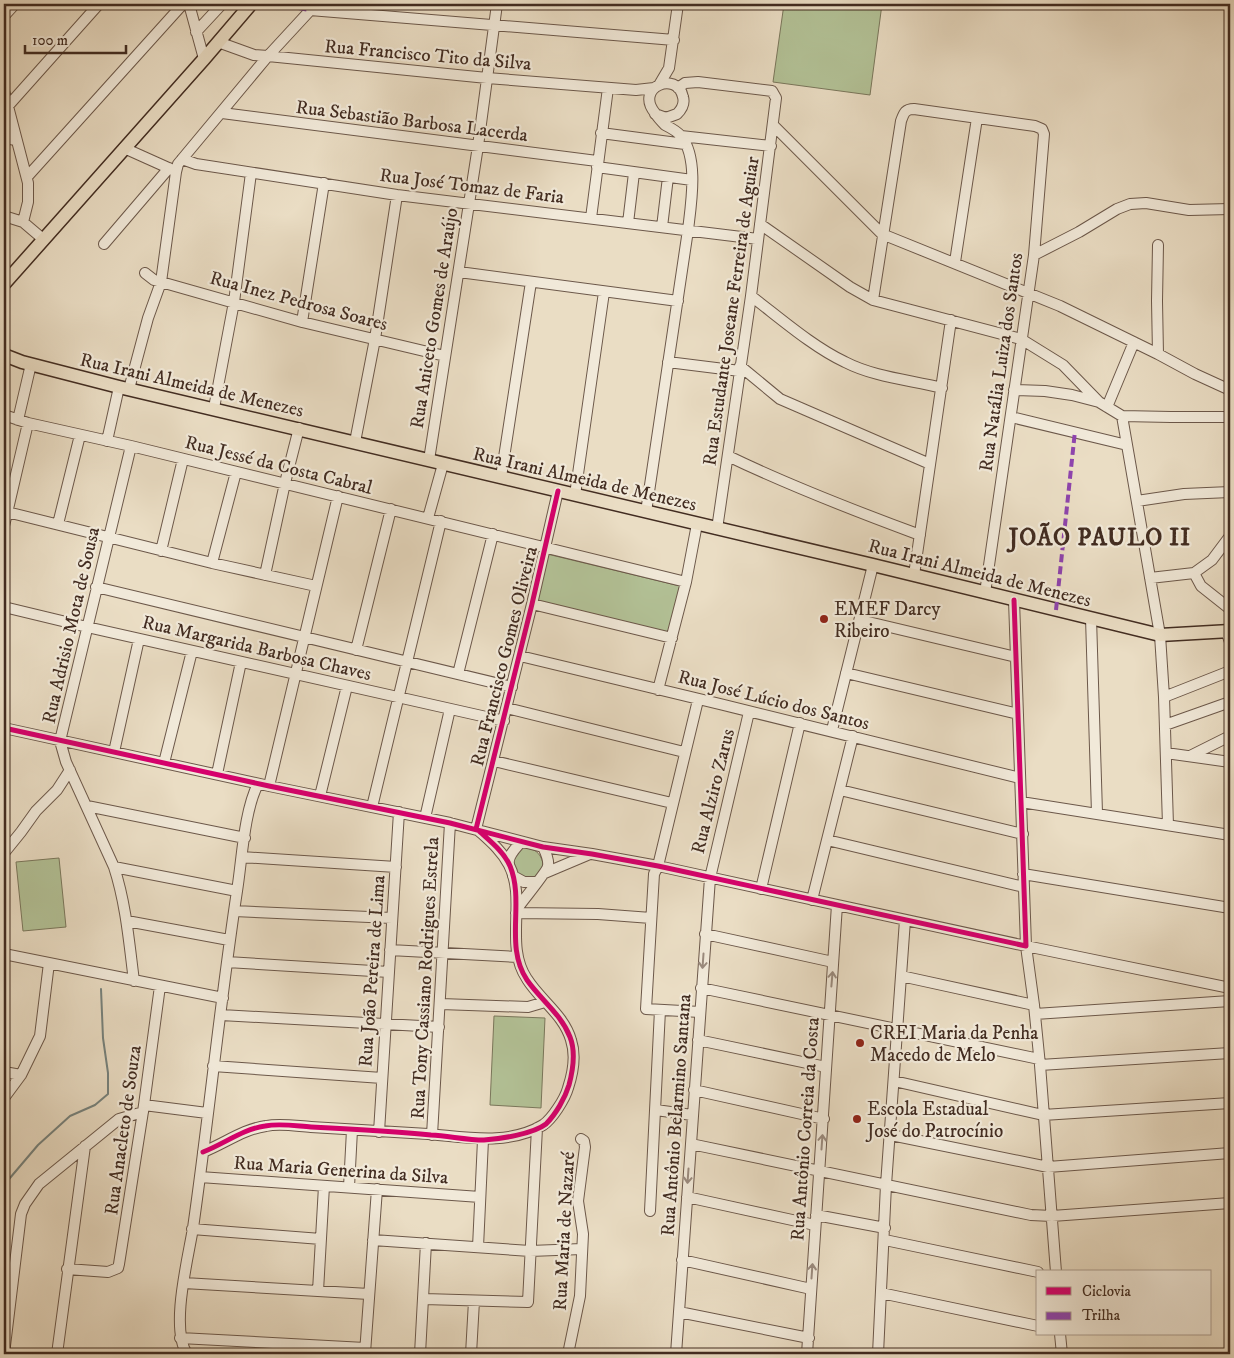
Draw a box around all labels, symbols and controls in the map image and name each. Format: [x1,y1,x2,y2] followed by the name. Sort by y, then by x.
[25,22,126,54] scale bar
[32,31,68,50] text: 100 m
[323,35,532,76] street label: Rua Francisco Tito da Silva
[294,96,529,147] street label: Rua Sebastião Barbosa Lacerda
[698,155,765,467] street label: Rua Estudante Joseane Ferreira de Aguiar
[378,164,565,209] street label: Rua José Tomaz de Faria
[406,206,463,430] street label: Rua Aniceto Gomes de Araújo
[975,251,1028,473] street label: Rua Natália Luiza dos Santos
[207,267,390,336] street label: Rua Inez Pedrosa Soares
[78,349,306,422] street label: Rua Irani Almeida de Menezes
[183,431,375,500] street label: Rua Jessé da Costa Cabral
[471,443,699,516] street label: Rua Irani Almeida de Menezes
[1006,522,1191,553] district label: JOÃO PAULO II
[38,525,105,726] street label: Rua Adrisio Mota de Sousa
[866,535,1093,612] street label: Rua Irani Almeida de Menezes
[466,544,543,769] street label: Rua Francisco Gomes Oliveira
[834,598,941,643] place label: EMEF Darcy Ribeiro
[140,611,373,686] street label: Rua Margarida Barbosa Chaves
[818,613,830,625] marker: EMEF Darcy Ribeiro
[675,666,872,735] street label: Rua José Lúcio dos Santos
[687,726,740,856] street label: Rua Alziro Zarus
[407,836,444,1120] street label: Rua Tony Cassiano Rodrigues Estrela
[354,875,391,1068] street label: Rua João Pereira de Lima
[699,953,708,969] one-way arrow
[827,972,837,988] one-way arrow
[657,993,696,1237] street label: Rua Antônio Belarmino Santana
[786,1016,825,1242] street label: Rua Antônio Correia da Costa
[870,1022,1038,1067] place label: CREI Maria da Penha Macedo de Melo
[854,1037,866,1049] marker: CREI Maria da Penha Macedo de Melo
[100,1044,147,1217] street label: Rua Anacleto de Souza
[865,1098,1003,1143] place label: Escola Estadual José do Patrocínio
[851,1113,863,1125] marker: Escola Estadual José do Patrocínio
[817,1134,826,1150] one-way arrow
[549,1151,580,1311] street label: Rua Maria de Nazaré
[233,1152,449,1189] street label: Rua Maria Generina da Silva
[684,1167,693,1183] one-way arrow
[808,1263,817,1279] one-way arrow
[1036,1270,1212,1336] legend
[1082,1282,1131,1301] text: Ciclovia
[1082,1306,1121,1325] text: Trilha

